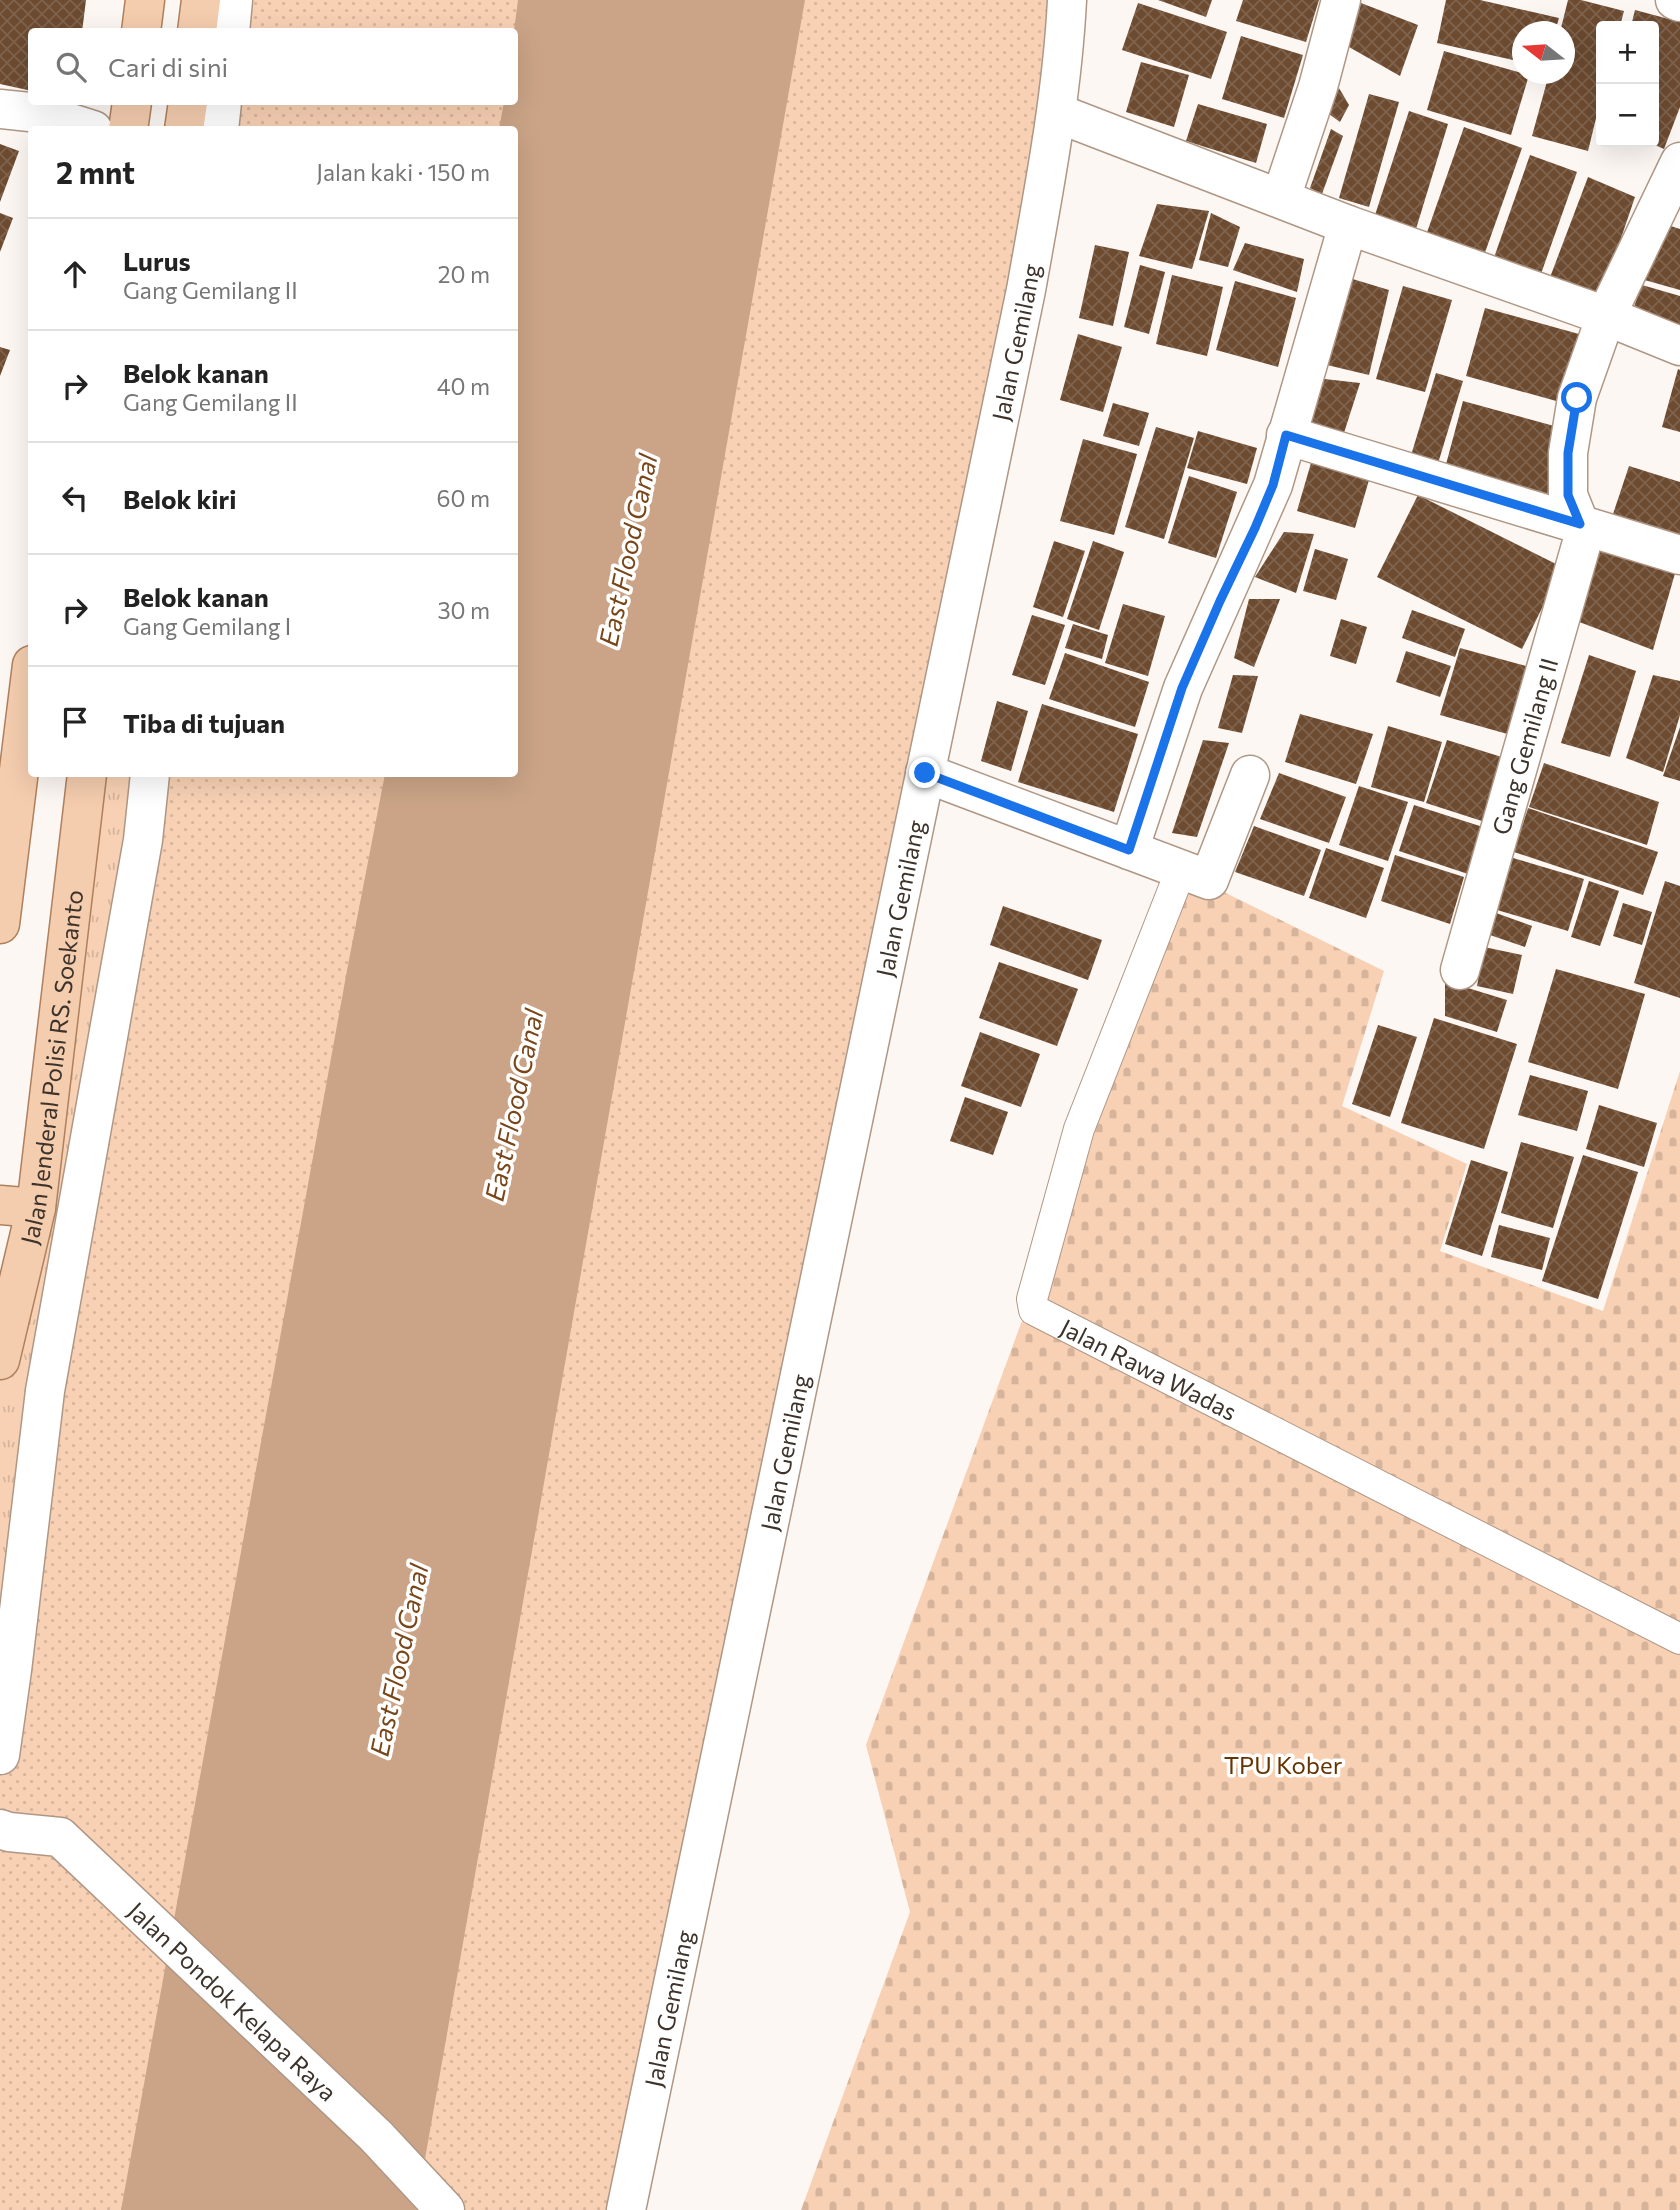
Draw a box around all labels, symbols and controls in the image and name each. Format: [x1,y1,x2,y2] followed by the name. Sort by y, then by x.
[1512,21,1575,84] north arrow
[1596,21,1659,147] map controls
[1596,21,1659,84] button: +
[28,28,518,105] search box
[52,48,90,86] icon: search
[108,51,228,82] text: Cari di sini
[1596,84,1659,147] button: −
[56,153,135,190] text: 2 mnt
[316,158,490,186] text: Jalan kaki · 150 m
[123,245,191,276] text: Lurus
[56,255,94,293] icon: ahead
[438,260,490,288] text: 20 m
[985,261,1045,423] street label: Jalan Gemilang
[123,276,298,304] text: Gang Gemilang II
[123,357,269,388] text: Belok kanan
[56,367,94,405] icon: right
[437,372,490,400] text: 40 m
[1561,382,1592,413] route start
[123,388,298,416] text: Gang Gemilang II
[592,450,663,649] water label: East Flood Canal
[56,479,94,517] icon: left
[123,483,237,514] text: Belok kiri
[437,484,490,512] text: 60 m
[123,581,269,612] text: Belok kanan
[56,591,94,629] icon: right
[437,596,490,624] text: 30 m
[123,612,291,640] text: Gang Gemilang I
[1485,654,1563,838] street label: Gang Gemilang II
[56,703,94,741] icon: arrive
[123,707,285,738] text: Tiba di tujuan
[909,757,940,788] route end
[869,817,930,979] street label: Jalan Gemilang
[13,888,88,1247] street label: Jalan Jenderal Polisi RS. Soekanto
[478,1005,549,1204] water label: East Flood Canal
[1056,1312,1242,1426] street label: Jalan Rawa Wadas
[753,1371,814,1533] street label: Jalan Gemilang
[363,1560,434,1759] water label: East Flood Canal
[1224,1750,1343,1779] park label: TPU Kober
[123,1895,343,2106] street label: Jalan Pondok Kelapa Raya
[638,1927,698,2089] street label: Jalan Gemilang

